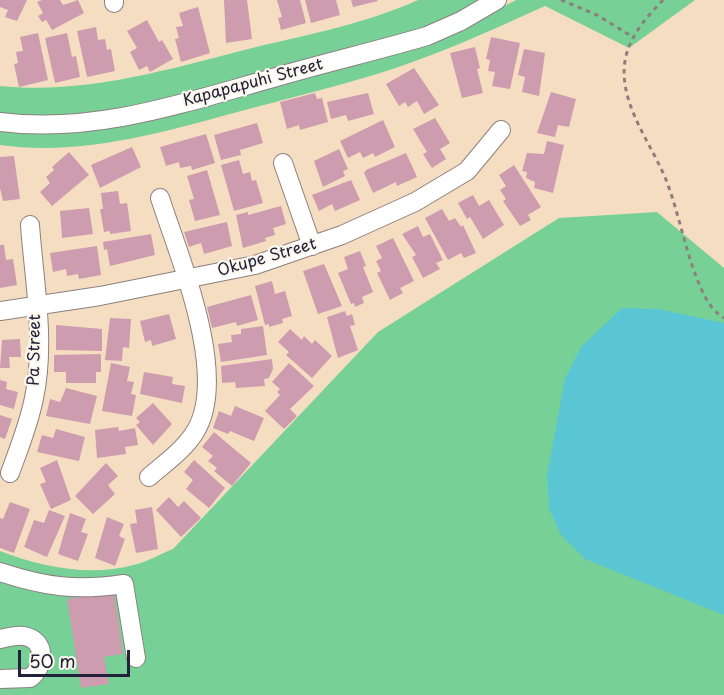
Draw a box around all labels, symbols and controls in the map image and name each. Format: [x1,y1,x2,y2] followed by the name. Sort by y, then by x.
[181,55,325,111] street label: Kapapapuhi Street
[215,235,319,281] street label: Okupe Street
[25,314,45,386] street label: Pa Street
[21,638,134,676] scale bar
[29,647,76,674] text: 50 m

